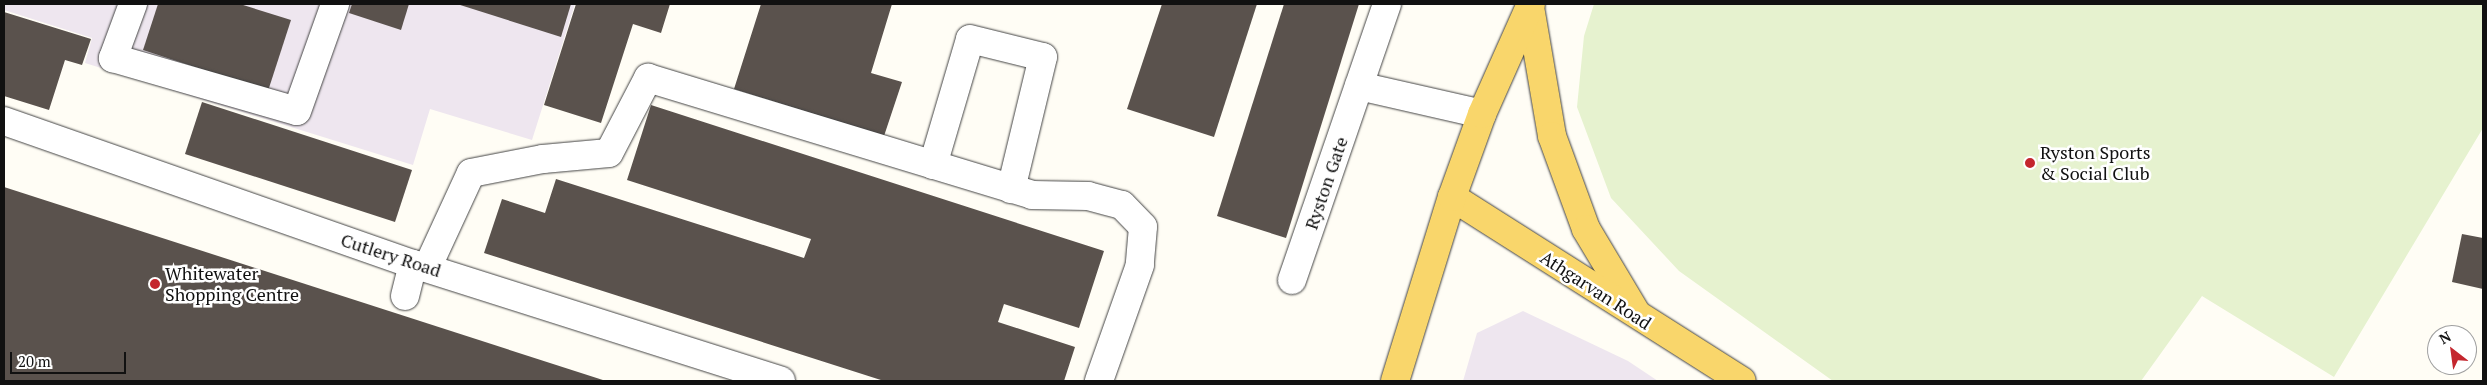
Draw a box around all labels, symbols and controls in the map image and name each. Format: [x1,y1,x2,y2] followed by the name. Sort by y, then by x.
[1300,134,1352,232] street label: Ryston Gate
[2040,142,2151,184] place label: Ryston Sports & Social Club
[2024,157,2036,169] marker: Ryston Sports & Social Club
[338,229,444,281] street label: Cutlery Road
[1536,246,1656,334] street label: Athgarvan Road
[165,263,299,306] place label: Whitewater Shopping Centre
[149,278,161,290] marker: Whitewater Shopping Centre
[2427,325,2477,375] north arrow
[2435,327,2454,348] text: N
[12,342,129,374] scale bar
[18,351,51,371] text: 20 m

